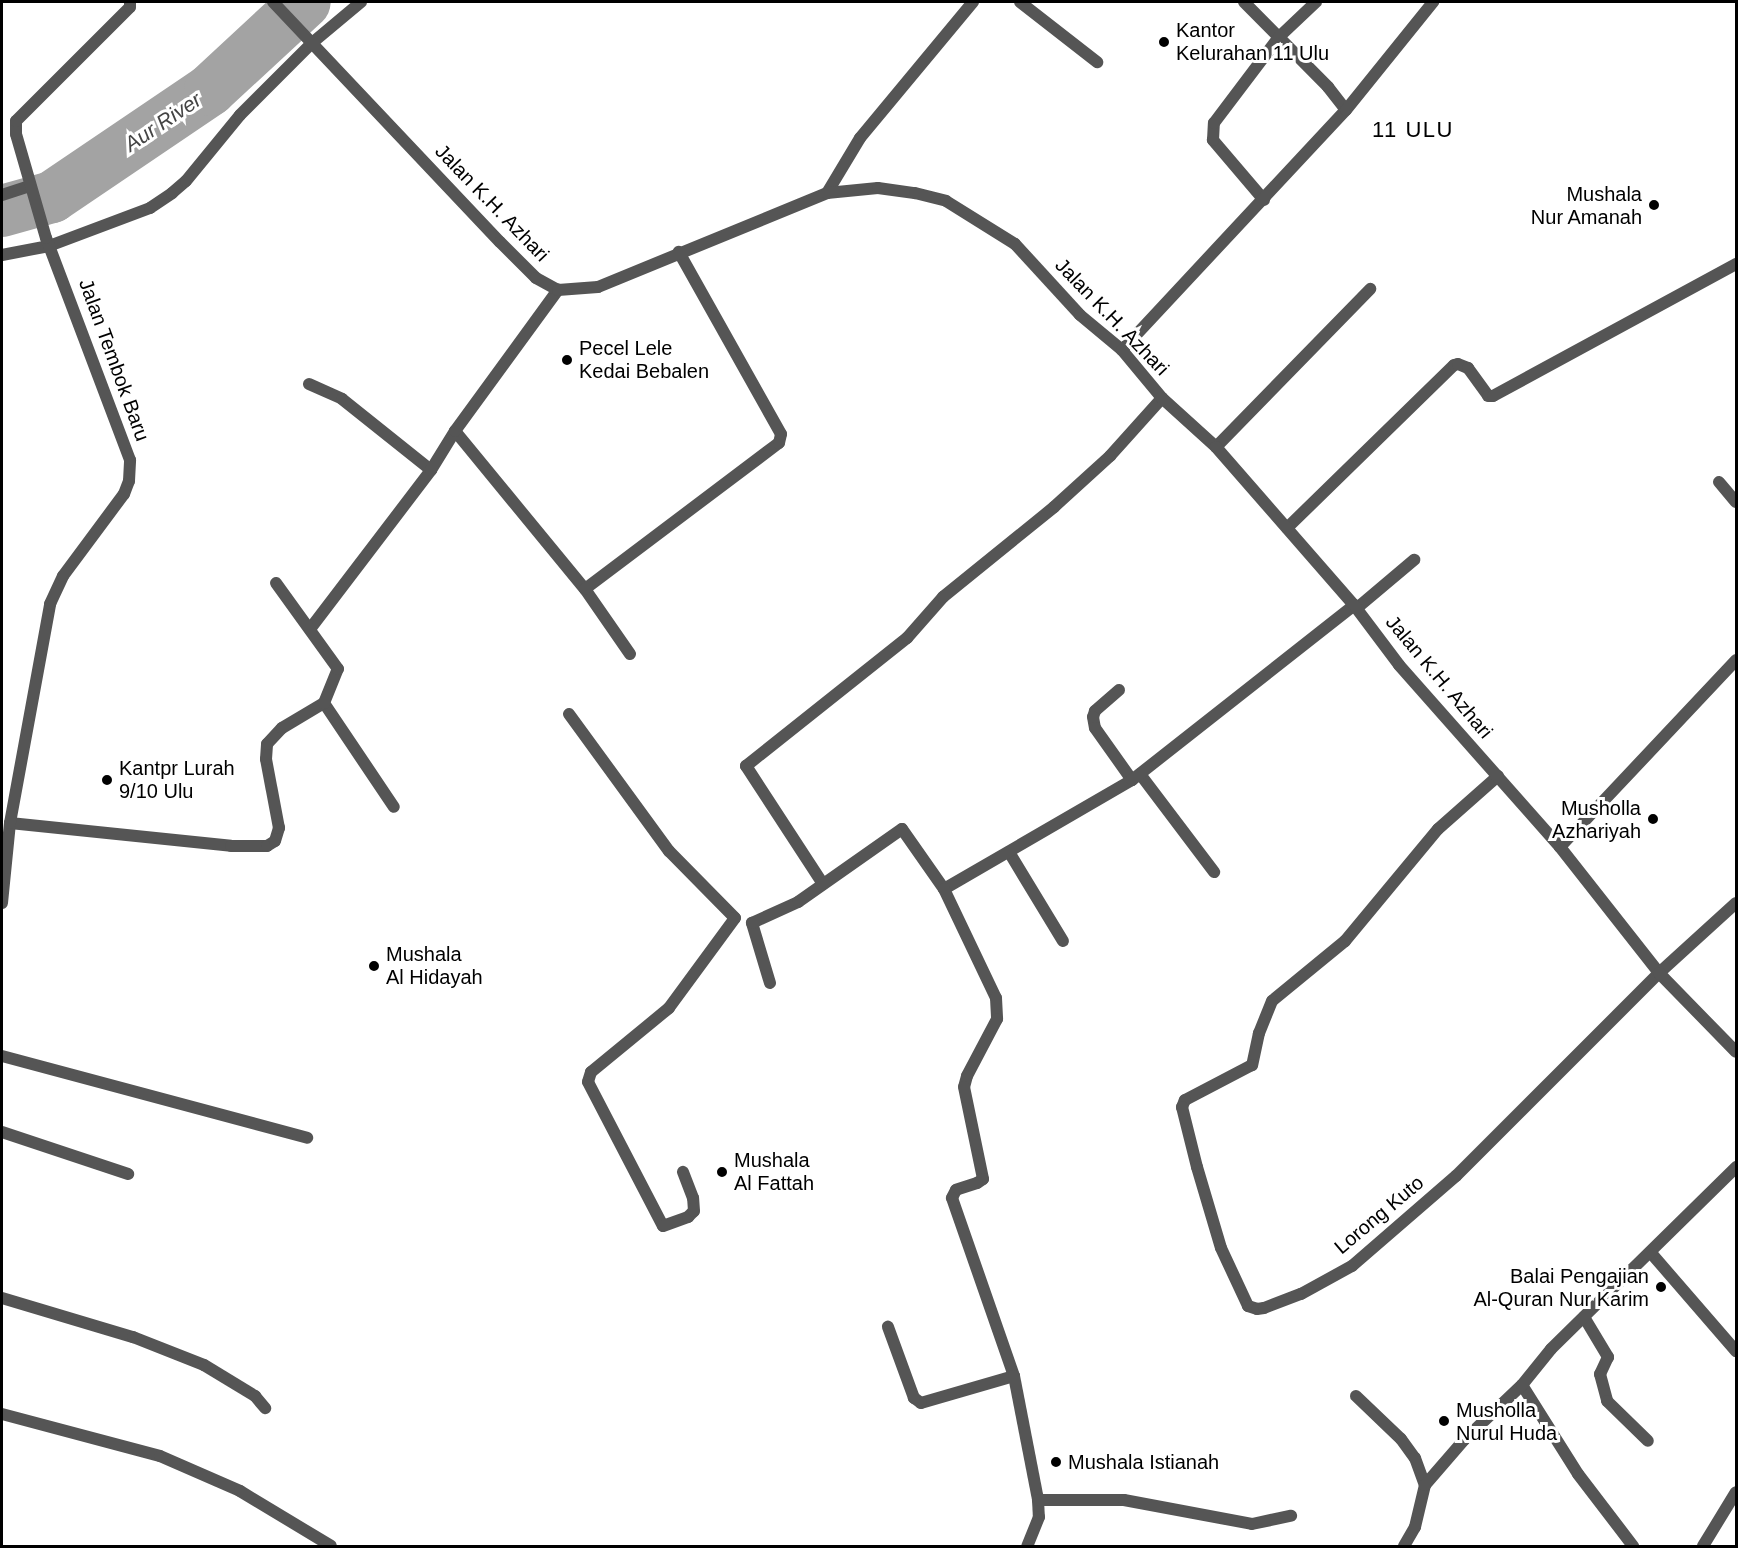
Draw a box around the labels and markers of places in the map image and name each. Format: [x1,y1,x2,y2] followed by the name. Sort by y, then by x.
[1176,19,1329,66] place label: Kantor Kelurahan 11 Ulu
[1157,35,1171,49] marker: Kantor Kelurahan 11 Ulu
[1530,182,1642,229] place label: Mushala Nur Amanah
[1647,198,1661,212] marker: Mushala Nur Amanah
[579,336,709,383] place label: Pecel Lele Kedai Bebalen
[560,353,574,367] marker: Pecel Lele Kedai Bebalen
[119,756,235,803] place label: Kantpr Lurah 9/10 Ulu
[100,773,114,787] marker: Kantpr Lurah 9/10 Ulu
[1552,796,1641,843] place label: Musholla Azhariyah
[1646,812,1660,826] marker: Musholla Azhariyah
[386,942,483,989] place label: Mushala Al Hidayah
[367,959,381,973] marker: Mushala Al Hidayah
[734,1148,814,1195] place label: Mushala Al Fattah
[715,1165,729,1179] marker: Mushala Al Fattah
[1473,1264,1649,1311] place label: Balai Pengajian Al-Quran Nur Karim
[1654,1280,1668,1294] marker: Balai Pengajian Al-Quran Nur Karim
[1456,1398,1557,1445] place label: Musholla Nurul Huda
[1437,1414,1451,1428] marker: Musholla Nurul Huda
[1068,1450,1219,1474] place label: Mushala Istianah
[1049,1455,1063,1469] marker: Mushala Istianah

